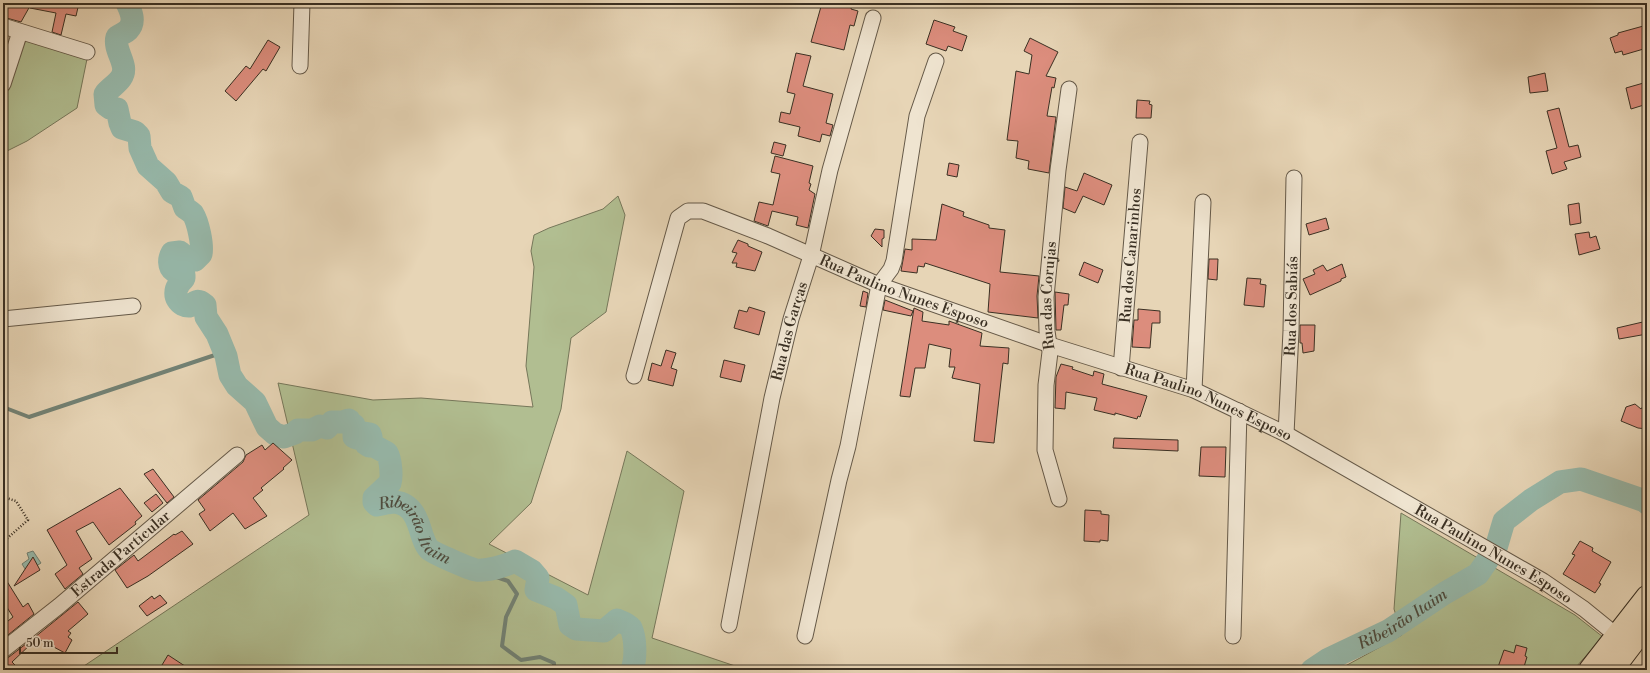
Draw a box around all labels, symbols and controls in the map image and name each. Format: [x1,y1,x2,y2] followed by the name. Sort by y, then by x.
[1115,187,1146,324] street label: Rua dos Canarinhos
[1036,240,1061,351] street label: Rua das Corujas
[816,250,991,332] street label: Rua Paulino Nunes Esposo
[1280,256,1302,357] street label: Rua dos Sabiás
[767,279,812,383] street label: Rua das Garças
[1122,359,1296,445] street label: Rua Paulino Nunes Esposo
[375,492,455,569] water label: Ribeirão Itaim
[1411,500,1576,608] street label: Rua Paulino Nunes Esposo
[67,506,175,601] street label: Estrada Particular
[1354,584,1452,654] water label: Ribeirão Itaim
[20,629,117,655] scale bar
[26,636,54,651] text: 50 m

